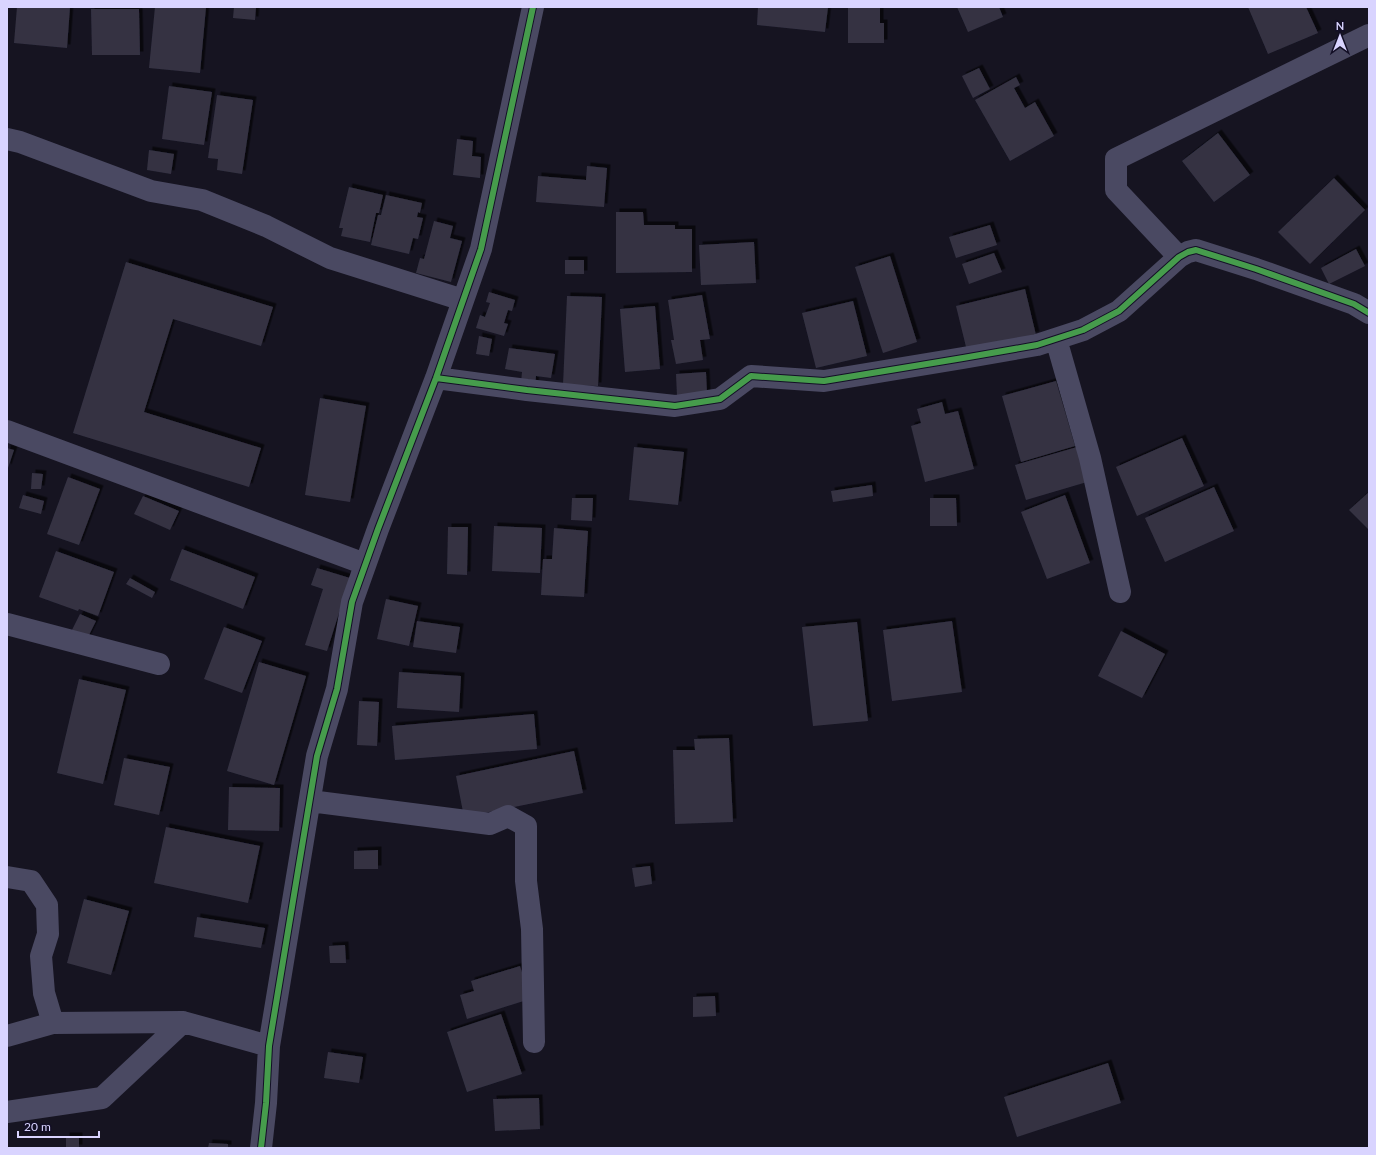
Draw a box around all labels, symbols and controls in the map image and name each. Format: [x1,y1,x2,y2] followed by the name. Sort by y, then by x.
[1320,16,1360,56] north arrow
[1336,19,1344,32] text: N
[18,1113,99,1139] scale bar
[24,1119,51,1134] text: 20 m

